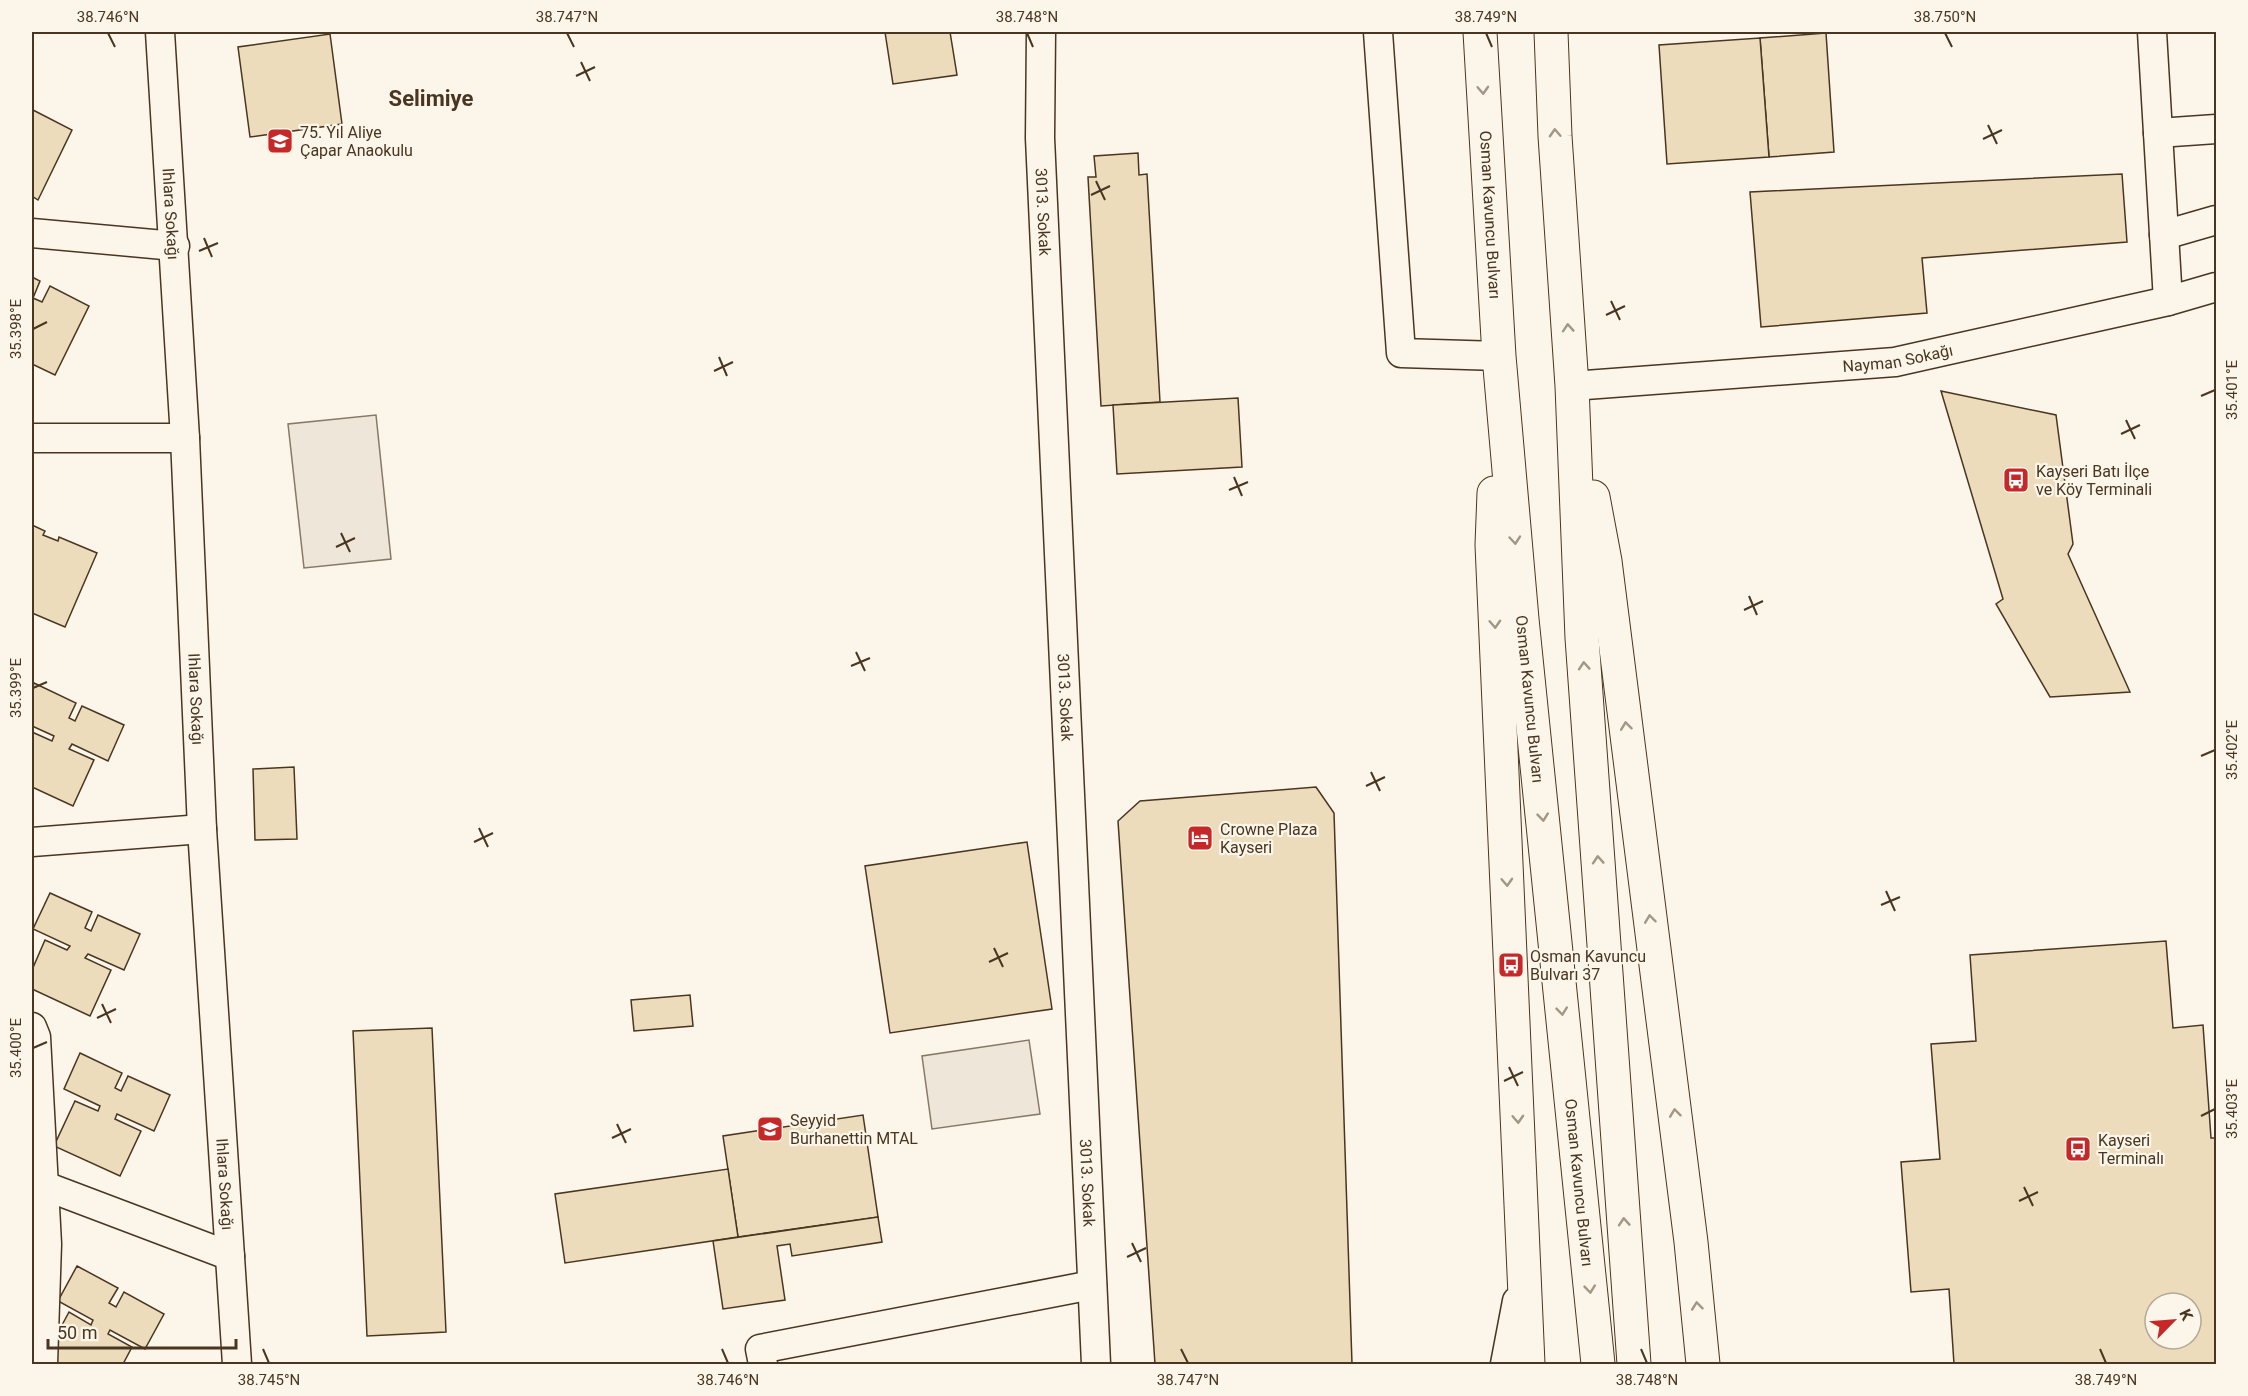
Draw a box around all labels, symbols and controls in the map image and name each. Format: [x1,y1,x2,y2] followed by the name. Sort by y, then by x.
[77,8,139,26] text: 38.746°N
[536,8,598,26] text: 38.747°N
[996,8,1058,26] text: 38.748°N
[1455,8,1517,26] text: 38.749°N
[1914,8,1976,26] text: 38.750°N
[1477,85,1490,94] one-way arrow
[389,86,473,111] district label: Selimiye
[300,123,413,160] place label: 75. Yıl Aliye Çapar Anaokulu
[265,126,295,156] school or university icon: 75. Yıl Aliye Çapar Anaokulu
[1548,129,1561,138] one-way arrow
[1476,130,1505,299] street label: Osman Kavuncu Bulvarı
[159,167,183,260] street label: Ihlara Sokağı
[1032,168,1055,257] street label: 3013. Sokak
[7,298,25,359] text: 35.398°E
[1562,323,1575,332] one-way arrow
[1842,340,1955,375] street label: Nayman Sokağı
[2223,359,2241,420] text: 35.401°E
[2036,462,2152,499] place label: Kayseri Batı İlçe ve Köy Terminali
[2001,465,2031,495] bus stop icon: Kayseri Batı İlçe ve Köy Terminali
[1508,535,1521,544] one-way arrow
[1512,614,1548,784] street label: Osman Kavuncu Bulvarı
[1489,620,1502,629] one-way arrow
[185,653,208,745] street label: Ihlara Sokağı
[1054,653,1077,743] street label: 3013. Sokak
[7,657,25,718] text: 35.399°E
[1577,661,1590,670] one-way arrow
[2223,719,2241,780] text: 35.402°E
[1620,721,1633,730] one-way arrow
[1536,813,1548,822] one-way arrow
[1220,820,1317,857] place label: Crowne Plaza Kayseri
[1185,823,1215,853] hotel icon: Crowne Plaza Kayseri
[1591,856,1604,865] one-way arrow
[1501,877,1514,886] one-way arrow
[1644,915,1657,924] one-way arrow
[1530,947,1646,984] place label: Osman Kavuncu Bulvarı 37
[1496,950,1526,980] bus stop icon: Osman Kavuncu Bulvarı 37
[1555,1007,1568,1016] one-way arrow
[7,1017,25,1078] text: 35.400°E
[2223,1078,2241,1139] text: 35.403°E
[1561,1098,1597,1267] street label: Osman Kavuncu Bulvarı
[1669,1108,1681,1117] one-way arrow
[790,1111,918,1148] place label: Seyyid Burhanettin MTAL
[755,1114,785,1144] school or university icon: Seyyid Burhanettin MTAL
[1512,1114,1525,1123] one-way arrow
[2098,1131,2164,1168] place label: Kayseri Terminalı
[2063,1134,2093,1164] bus stop icon: Kayseri Terminalı
[213,1138,238,1231] street label: Ihlara Sokağı
[1076,1139,1099,1228] street label: 3013. Sokak
[1617,1218,1630,1227] one-way arrow
[1583,1284,1596,1293] one-way arrow
[2143,1291,2203,1351] north arrow
[1691,1302,1704,1311] one-way arrow
[2175,1306,2197,1324] text: K
[48,1312,236,1350] scale bar
[57,1322,97,1343] text: 50 m
[238,1371,300,1389] text: 38.745°N
[697,1371,759,1389] text: 38.746°N
[1157,1371,1219,1389] text: 38.747°N
[1616,1371,1678,1389] text: 38.748°N
[2075,1371,2137,1389] text: 38.749°N

